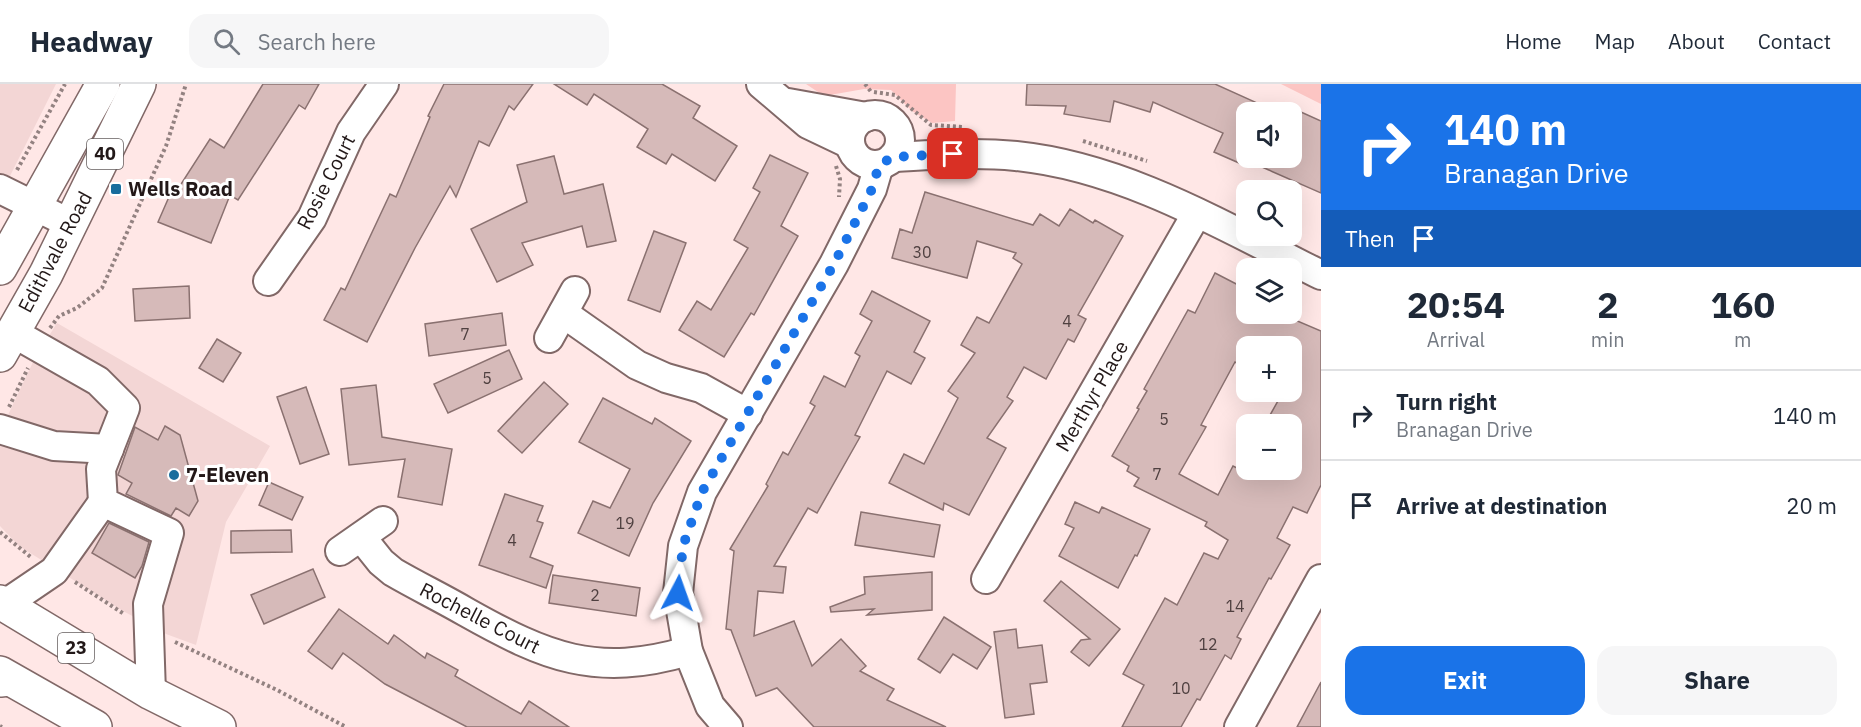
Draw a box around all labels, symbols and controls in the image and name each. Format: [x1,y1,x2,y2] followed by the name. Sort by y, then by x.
[189,14,609,68] search box
[30,23,153,60] text: Headway
[210,25,243,58] icon: search
[258,27,376,56] text: Search here
[1505,27,1562,55] text: Home
[1595,27,1635,55] text: Map
[1668,27,1725,55] text: About
[1758,27,1831,55] text: Contact
[1236,102,1302,480] map controls
[1236,102,1302,168] button: sound
[1444,102,1567,157] text: 140 m
[1345,108,1423,186] icon: right
[927,128,978,179] pin
[290,130,361,234] street label: Rosie Court
[936,137,969,170] icon: arrive
[87,139,123,169] road number: 40
[1444,155,1629,190] text: Branagan Drive
[128,175,233,202] place label: Wells Road
[1236,180,1302,246] button: search
[109,182,123,196] marker: Wells Road
[11,186,98,317] street label: Edithvale Road
[1407,222,1440,255] icon: arrive
[1345,224,1395,253] text: Then
[912,242,932,262] house number: 30
[1236,258,1302,324] button: layers
[1407,281,1505,328] text: 20:54
[1597,281,1619,328] text: 2
[1710,281,1775,328] text: 160
[1062,311,1072,331] house number: 4
[460,324,470,344] house number: 7
[1427,326,1485,353] text: Arrival
[1591,326,1625,353] text: min
[1734,326,1752,353] text: m
[1049,335,1134,456] street label: Merthyr Place
[1236,336,1302,402] button: +
[482,368,492,388] house number: 5
[1396,387,1497,416] text: Turn right
[1345,399,1378,432] icon: right
[1773,401,1837,430] text: 140 m
[1159,409,1169,429] house number: 5
[1236,414,1302,480] button: −
[1396,416,1533,443] text: Branagan Drive
[186,461,269,488] place label: 7-Eleven
[1152,464,1162,484] house number: 7
[167,468,181,482] marker: 7-Eleven
[1345,489,1378,522] icon: arrive
[1396,491,1607,520] text: Arrive at destination
[1786,491,1837,520] text: 20 m
[615,513,635,533] house number: 19
[507,530,517,550] house number: 4
[646,561,710,625] position arrow
[415,576,545,660] street label: Rochelle Court
[590,585,600,605] house number: 2
[1225,596,1245,616] house number: 14
[58,633,94,663] road number: 23
[1198,634,1218,654] house number: 12
[1345,646,1585,715] button: Exit
[1597,646,1837,715] button: Share
[1171,678,1191,698] house number: 10

